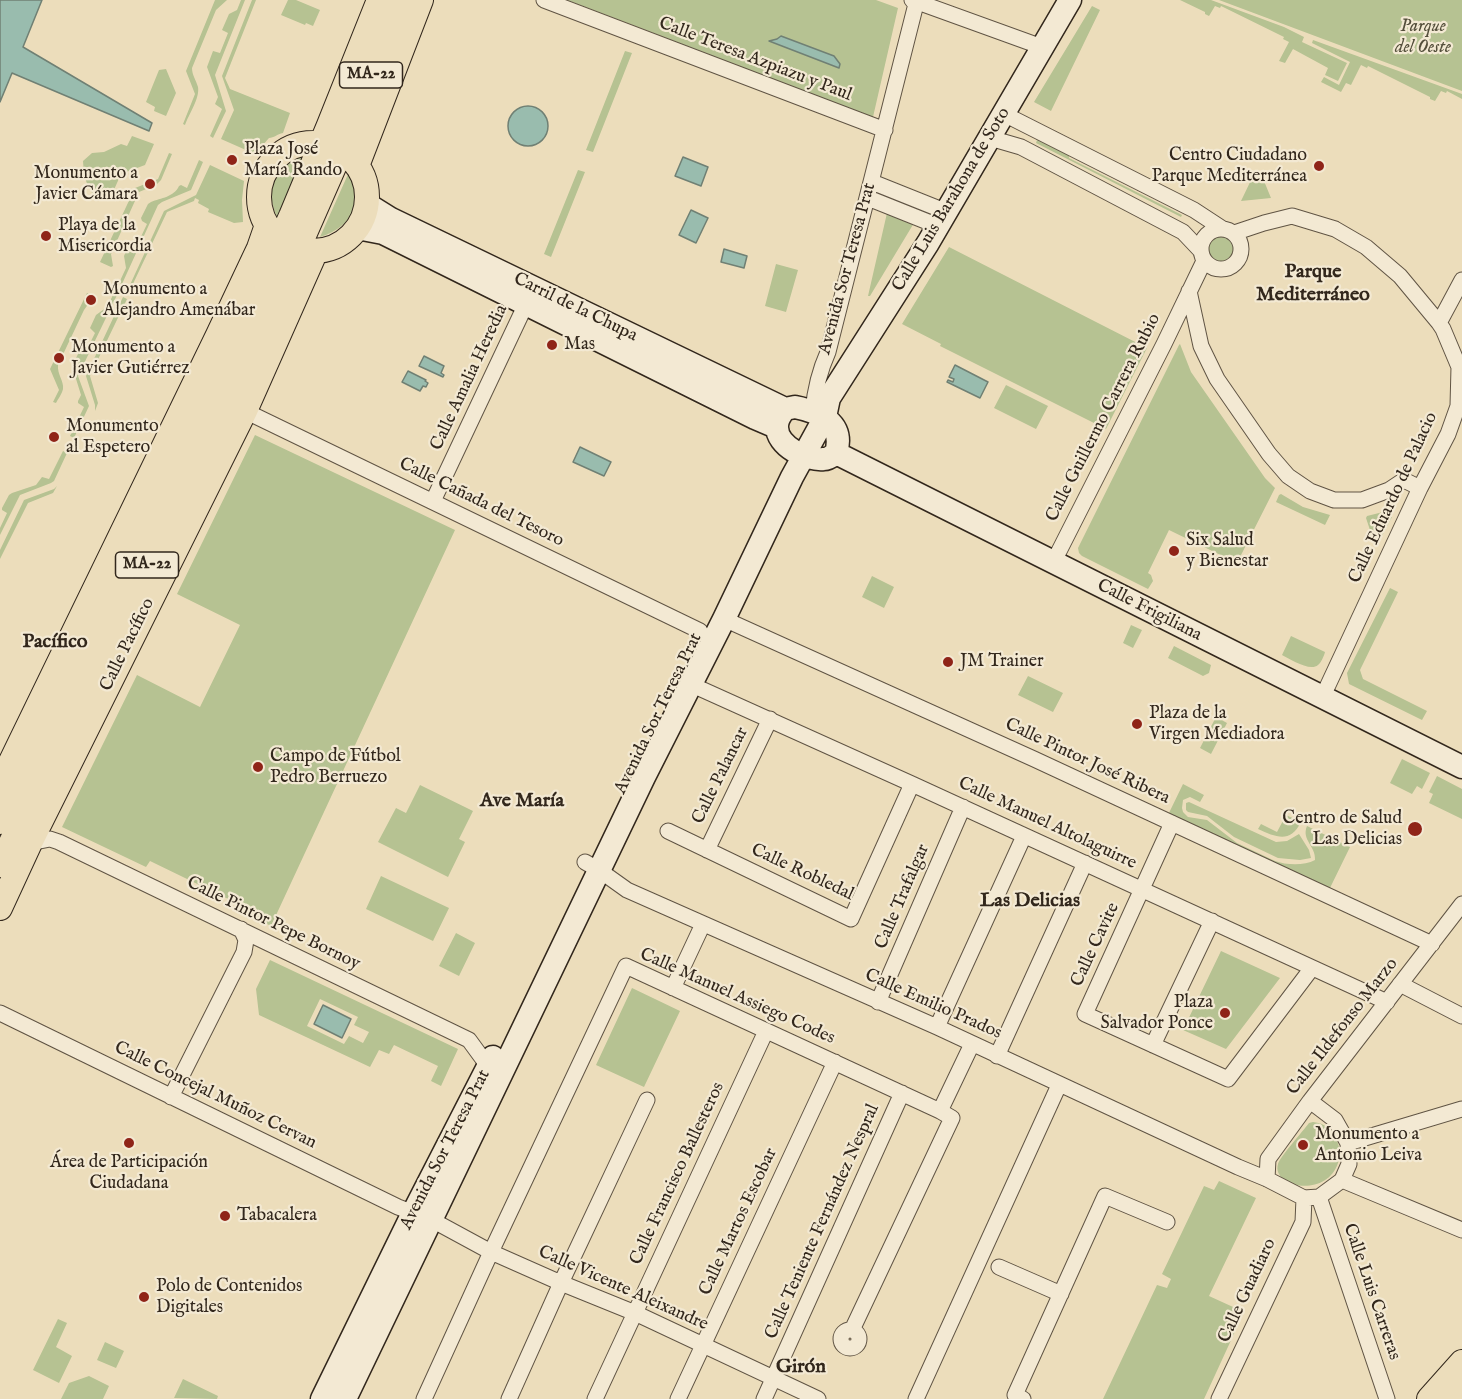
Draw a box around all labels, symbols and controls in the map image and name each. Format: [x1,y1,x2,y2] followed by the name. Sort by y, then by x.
[656,13,854,107] street label: Calle Teresa Azpiazu y Paul
[1395,16,1451,58] park label: Parque del Oeste
[340,62,403,88] road number: MA-22
[888,104,1016,296] street label: Calle Luis Barahona de Soto
[244,139,342,182] place label: Plaza José María Rando
[1151,145,1307,188] place label: Centro Ciudadano Parque Mediterránea
[225,153,239,167] marker: Plaza José María Rando
[1312,159,1326,173] marker: Centro Ciudadano Parque Mediterránea
[34,163,138,206] place label: Monumento a Javier Cámara
[143,177,157,191] marker: Monumento a Javier Cámara
[815,181,881,357] street label: Avenida Sor Teresa Prat
[58,215,152,258] place label: Playa de la Misericordia
[39,229,53,243] marker: Playa de la Misericordia
[1256,261,1370,308] district label: Parque Mediterráneo
[510,269,640,347] street label: Carril de la Chupa
[103,279,255,322] place label: Monumento a Alejandro Amenábar
[84,293,98,307] marker: Monumento a Alejandro Amenábar
[427,302,513,454] street label: Calle Amalia Heredia
[1042,310,1166,526] street label: Calle Guillermo Carrera Rubio
[564,334,595,356] place label: Mas
[71,337,190,380] place label: Monumento a Javier Gutiérrez
[545,338,559,352] marker: Mas
[52,351,66,365] marker: Monumento a Javier Gutiérrez
[1345,409,1443,587] street label: Calle Eduardo de Palacio
[66,416,159,458] place label: Monumento al Espetero
[47,430,61,444] marker: Monumento al Espetero
[395,454,567,552] street label: Calle Cañada del Tesoro
[1186,530,1268,572] place label: Six Salud y Bienestar
[1167,544,1181,558] marker: Six Salud y Bienestar
[116,552,178,578] road number: MA-22
[1093,575,1205,647] street label: Calle Frigiliana
[96,595,160,695] street label: Calle Pacífico
[611,630,707,798] street label: Avenida Sor Teresa Prat
[22,631,88,655] district label: Pacífico
[960,651,1044,673] place label: JM Trainer
[941,655,955,669] marker: JM Trainer
[1149,703,1285,746] place label: Plaza de la Virgen Mediadora
[1001,714,1173,810] street label: Calle Pintor José Ribera
[1130,717,1144,731] marker: Plaza de la Virgen Mediadora
[688,724,754,828] street label: Calle Palancar
[270,746,401,789] place label: Campo de Fútbol Pedro Berruezo
[251,760,265,774] marker: Campo de Fútbol Pedro Berruezo
[954,773,1140,875] street label: Calle Manuel Altolaguirre
[480,790,564,814] district label: Ave María
[1282,808,1402,850] place label: Centro de Salud Las Delicias
[1406,820,1424,838] marker: Centro de Salud Las Delicias
[747,840,857,906] street label: Calle Robledal
[871,841,935,953] street label: Calle Trafalgar
[183,873,363,975] street label: Calle Pintor Pepe Bornoy
[980,890,1080,914] district label: Las Delicias
[1067,900,1125,990] street label: Calle Cavite
[636,944,838,1050] street label: Calle Manuel Assiego Codes
[1283,954,1403,1100] street label: Calle Ildefonso Marzo
[861,965,1005,1045] street label: Calle Emilio Prados
[1101,992,1213,1034] place label: Plaza Salvador Ponce
[1218,1006,1232,1020] marker: Plaza Salvador Ponce
[110,1038,320,1154] street label: Calle Concejal Muñoz Cervan
[396,1066,496,1234] street label: Avenida Sor Teresa Prat
[626,1079,730,1269] street label: Calle Francisco Ballesteros
[761,1101,885,1343] street label: Calle Teniente Fernández Nespral
[1315,1124,1422,1166] place label: Monumento a Antonio Leiva
[122,1136,136,1150] marker: Área de Participación Ciudadana
[1296,1138,1310,1152] marker: Monumento a Antonio Leiva
[695,1145,783,1299] street label: Calle Martos Escobar
[50,1152,208,1194] place label: Área de Participación Ciudadana
[237,1205,317,1227] place label: Tabacalera
[218,1209,232,1223] marker: Tabacalera
[1338,1221,1404,1363] street label: Calle Luis Carreras
[1214,1235,1282,1347] street label: Calle Guadiaro
[535,1242,711,1336] street label: Calle Vicente Aleixandre
[156,1276,302,1318] place label: Polo de Contenidos Digitales
[137,1290,151,1304] marker: Polo de Contenidos Digitales
[776,1356,826,1380] district label: Girón

